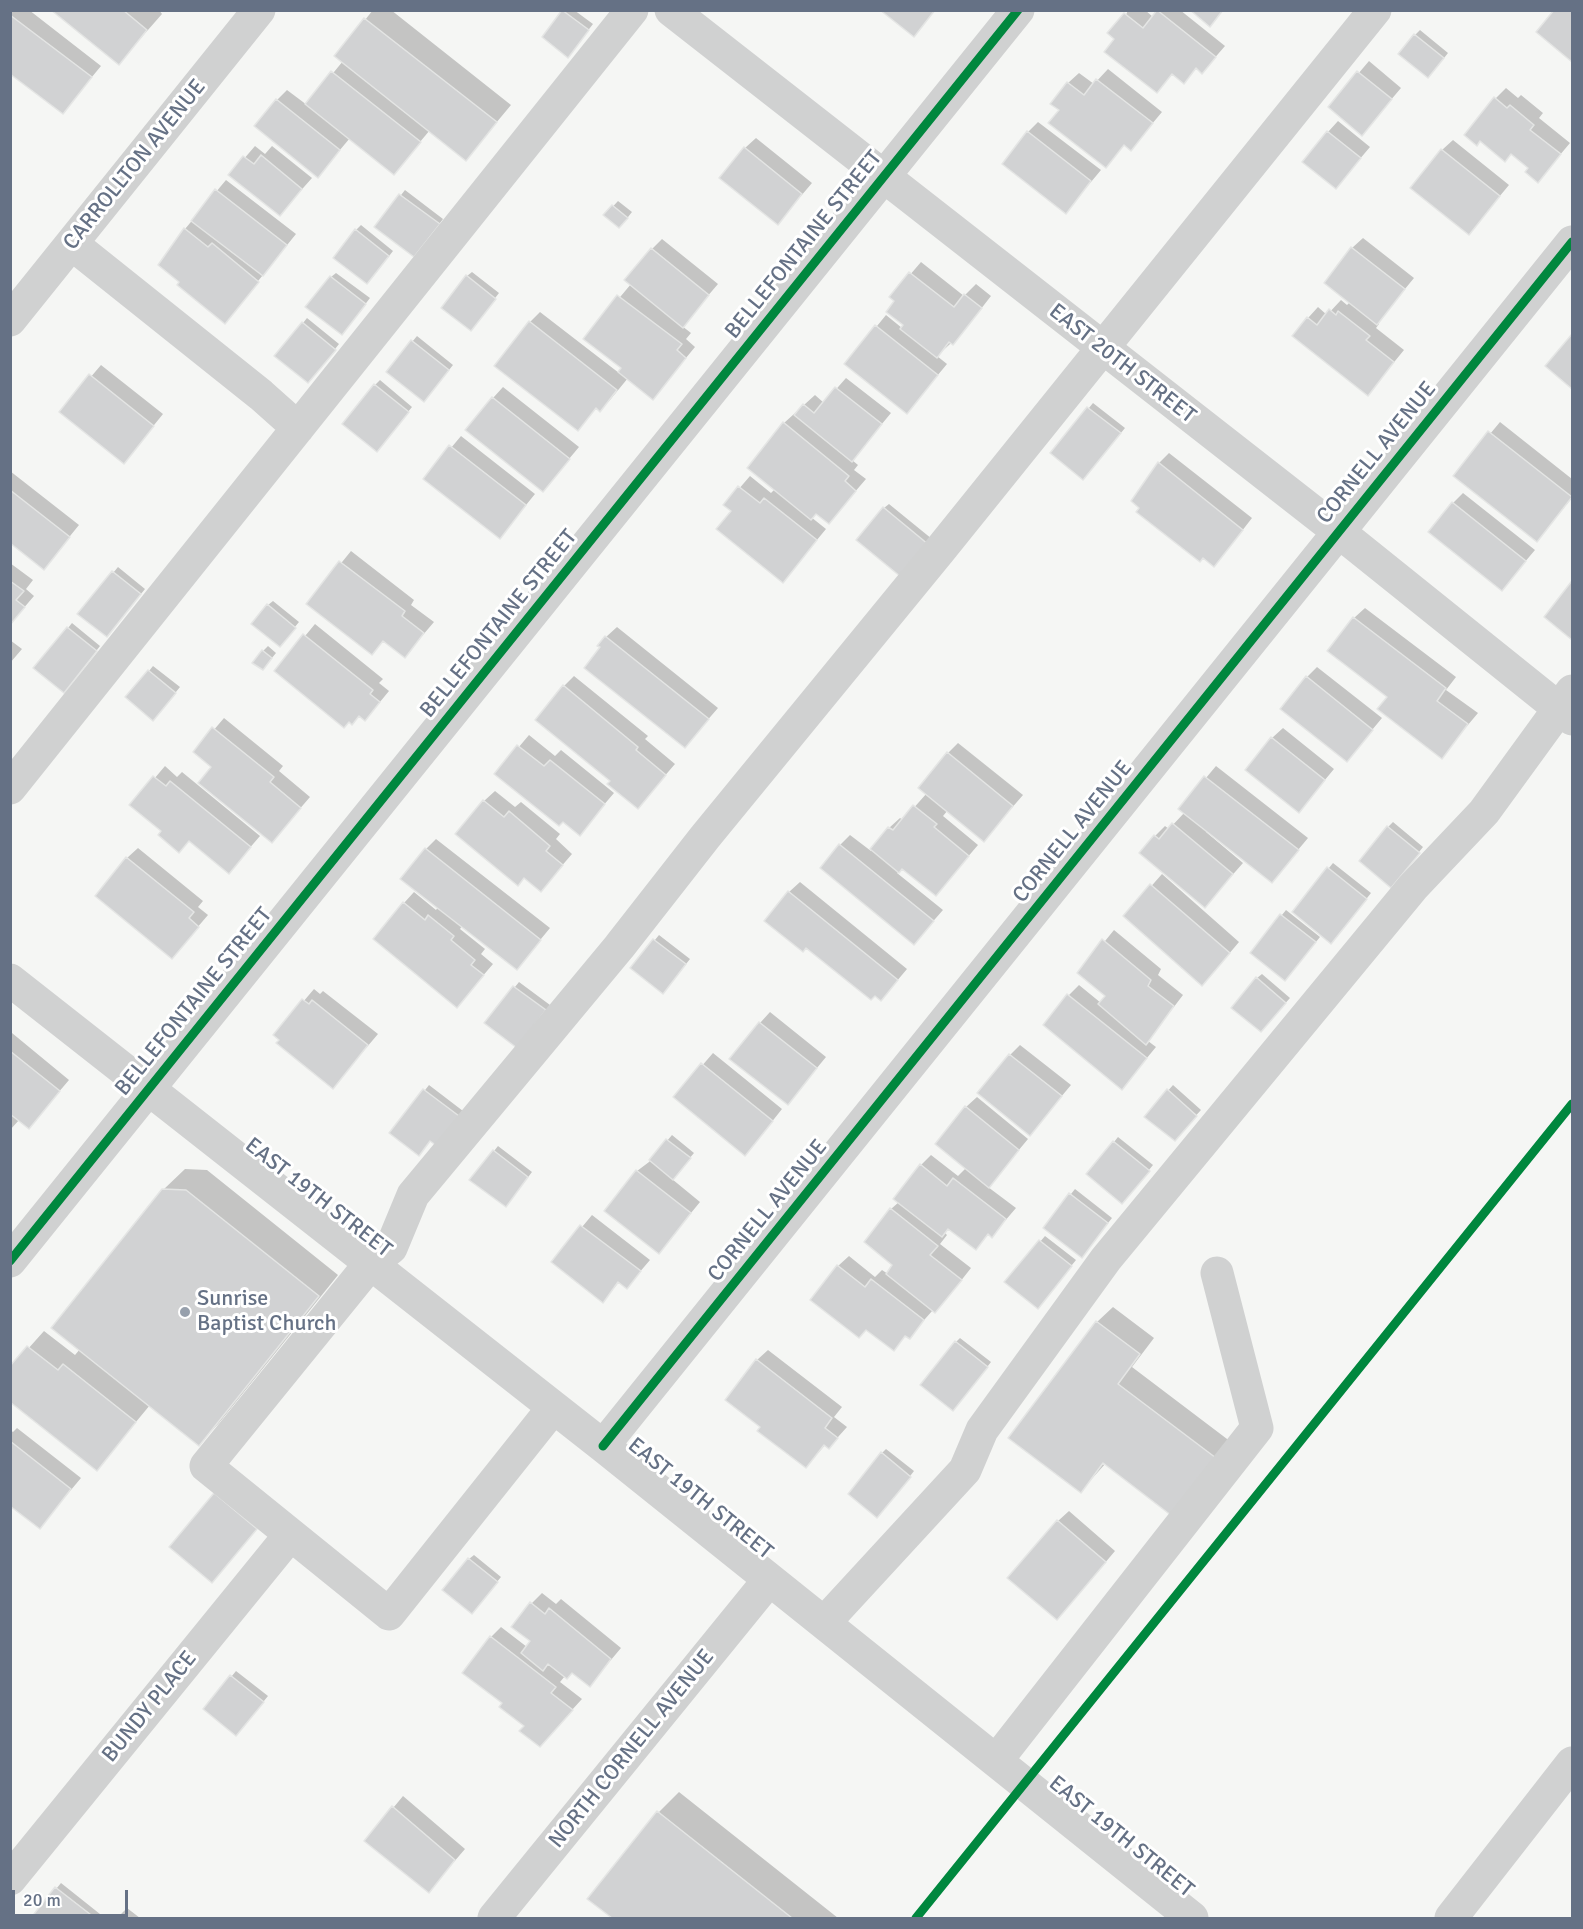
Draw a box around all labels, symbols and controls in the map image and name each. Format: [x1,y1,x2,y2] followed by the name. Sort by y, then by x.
[58,74,212,256] street label: CARROLLTON AVENUE
[720,146,888,344] street label: BELLEFONTAINE STREET
[1043,299,1201,429] street label: EAST 20TH STREET
[1312,377,1442,529] street label: CORNELL AVENUE
[415,525,583,723] street label: BELLEFONTAINE STREET
[1008,756,1138,908] street label: CORNELL AVENUE
[110,903,278,1101] street label: BELLEFONTAINE STREET
[239,1133,397,1263] street label: EAST 19TH STREET
[703,1135,833,1287] street label: CORNELL AVENUE
[197,1286,336,1338] place label: Sunrise Baptist Church
[178,1305,192,1319] marker: Sunrise Baptist Church
[622,1432,778,1566] street label: EAST 19TH STREET
[544,1644,720,1854] street label: NORTH CORNELL AVENUE
[97,1646,203,1768] street label: BUNDY PLACE
[1043,1770,1199,1904] street label: EAST 19TH STREET
[15,1878,130,1916] scale bar
[23,1889,61,1911] text: 20 m

